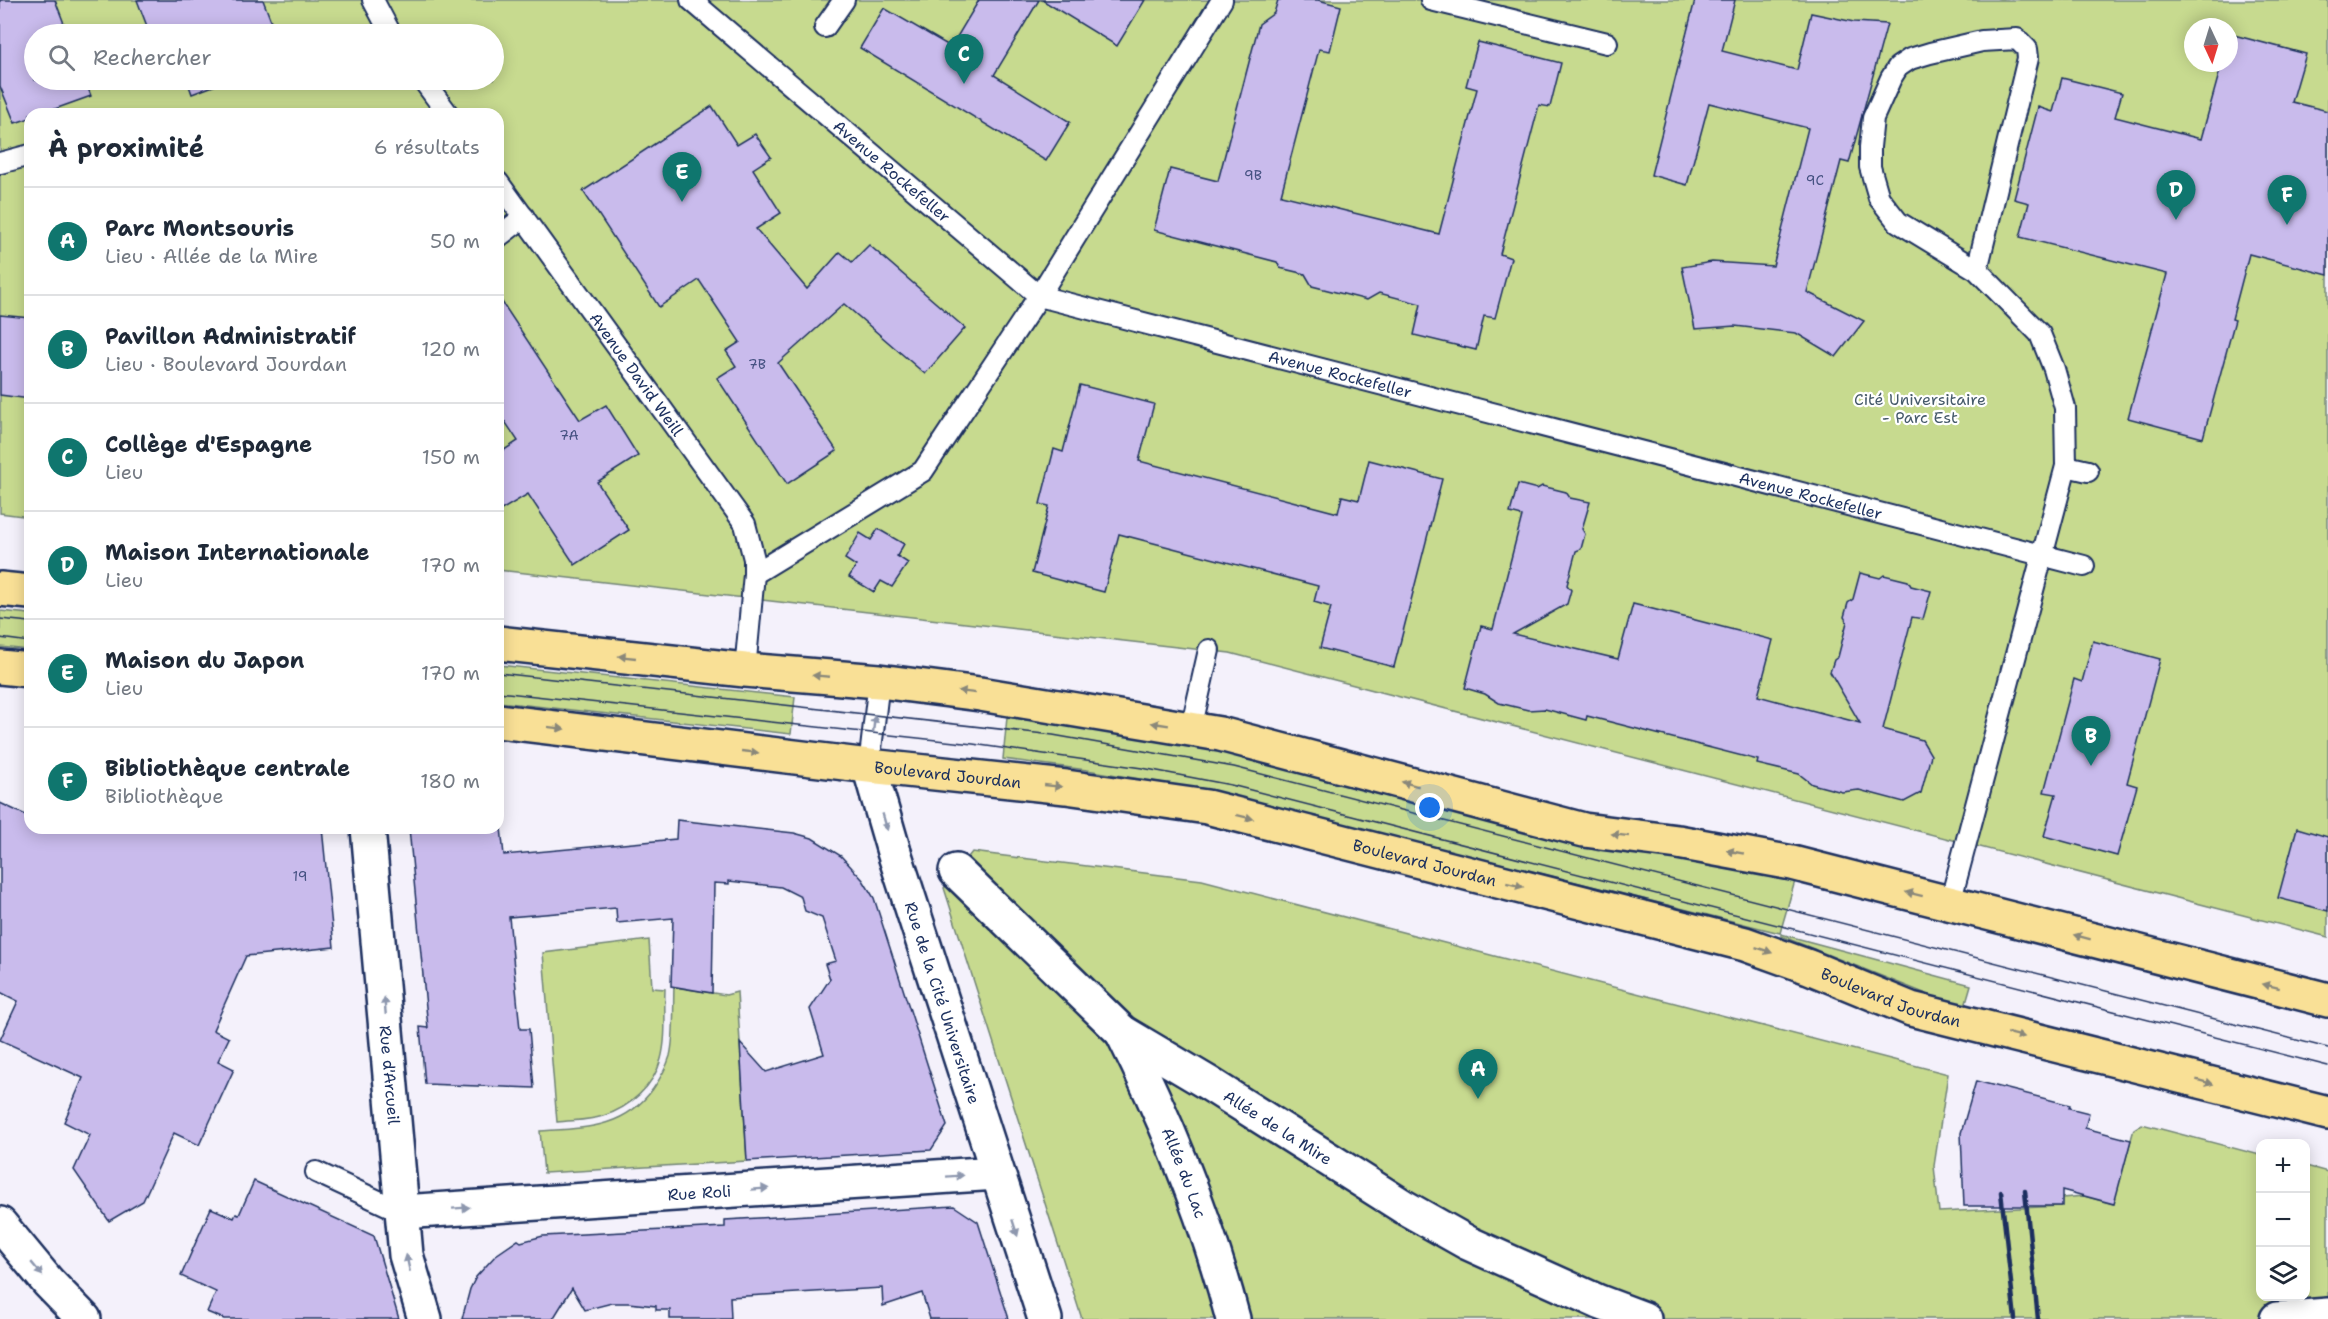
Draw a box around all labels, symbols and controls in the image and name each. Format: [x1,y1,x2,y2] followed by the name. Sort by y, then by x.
[2184,18,2238,72] north arrow
[24,24,504,90] search box
[944,34,984,84] pin: C
[45,41,78,74] icon: search
[93,43,212,72] text: Rechercher
[829,116,955,227] street label: Avenue Rockefeller
[48,130,204,165] text: À proximité
[374,134,480,160] text: 6 résultats
[662,152,702,202] pin: E
[1244,166,1262,184] house number: 9B
[2156,170,2196,220] pin: D
[1806,171,1824,189] house number: 9C
[2268,176,2306,225] pin: F
[105,214,294,243] text: Parc Montsouris
[60,228,75,254] text: A
[430,228,480,254] text: 50 m
[105,243,318,269] text: Lieu · Allée de la Mire
[585,308,688,441] street label: Avenue David Weill
[105,322,356,351] text: Pavillon Administratif
[61,336,74,362] text: B
[421,336,480,362] text: 120 m
[1266,346,1414,403] street label: Avenue Rockefeller
[105,351,347,377] text: Lieu · Boulevard Jourdan
[748,355,766,373] house number: 7B
[1854,389,1986,428] park label: Cité Universitaire - Parc Est
[559,426,579,444] house number: 7A
[105,430,312,459] text: Collège d'Espagne
[61,444,74,470] text: C
[422,444,480,470] text: 150 m
[105,459,143,485] text: Lieu
[1737,467,1885,525] street label: Avenue Rockefeller
[105,538,369,567] text: Maison Internationale
[60,552,75,578] text: D
[421,552,480,578] text: 170 m
[105,567,143,593] text: Lieu
[105,646,304,675] text: Maison du Japon
[617,652,636,662] one-way arrow
[61,660,74,686] text: E
[421,660,480,686] text: 170 m
[811,671,830,681] one-way arrow
[105,675,143,701] text: Lieu
[957,688,976,697] one-way arrow
[869,714,879,733] one-way arrow
[2072,716,2110,766] pin: B
[1150,719,1169,728] one-way arrow
[547,724,566,733] one-way arrow
[740,747,759,756] one-way arrow
[105,754,350,783] text: Bibliothèque centrale
[873,757,1022,793] street label: Boulevard Jourdan
[62,768,73,794] text: F
[420,768,480,794] text: 180 m
[1401,779,1419,788] one-way arrow
[1043,781,1062,791] one-way arrow
[105,783,224,809] text: Bibliothèque
[1415,793,1444,822] your location
[1236,812,1254,822] one-way arrow
[881,813,890,831] one-way arrow
[1610,830,1629,839] one-way arrow
[1351,835,1499,891] street label: Boulevard Jourdan
[1725,847,1744,856] one-way arrow
[292,867,308,885] house number: 19
[1506,881,1525,891] one-way arrow
[1905,888,1923,898] one-way arrow
[900,899,985,1107] street label: Rue de la Cité Universitaire
[2073,932,2091,941] one-way arrow
[1755,946,1773,956] one-way arrow
[1818,963,1963,1032] street label: Boulevard Jourdan
[2262,981,2280,990] one-way arrow
[380,997,390,1016] one-way arrow
[375,1025,404,1126] street label: Rue d'Arcueil
[2007,1031,2025,1041] one-way arrow
[1458,1050,1498,1099] pin: A
[2196,1077,2214,1087] one-way arrow
[1219,1086,1336,1170] street label: Allée de la Mire
[1157,1124,1211,1221] street label: Allée du Lac
[2256,1139,2310,1301] map controls
[2256,1139,2310,1193] button: +
[945,1171,964,1181] one-way arrow
[667,1180,732,1206] street label: Rue Roli
[751,1184,770,1193] one-way arrow
[2256,1193,2310,1247] button: −
[451,1203,470,1212] one-way arrow
[1011,1219,1020,1237] one-way arrow
[2256,1247,2310,1301] button: layers
[403,1254,413,1272] one-way arrow
[30,1261,43,1276] one-way arrow

